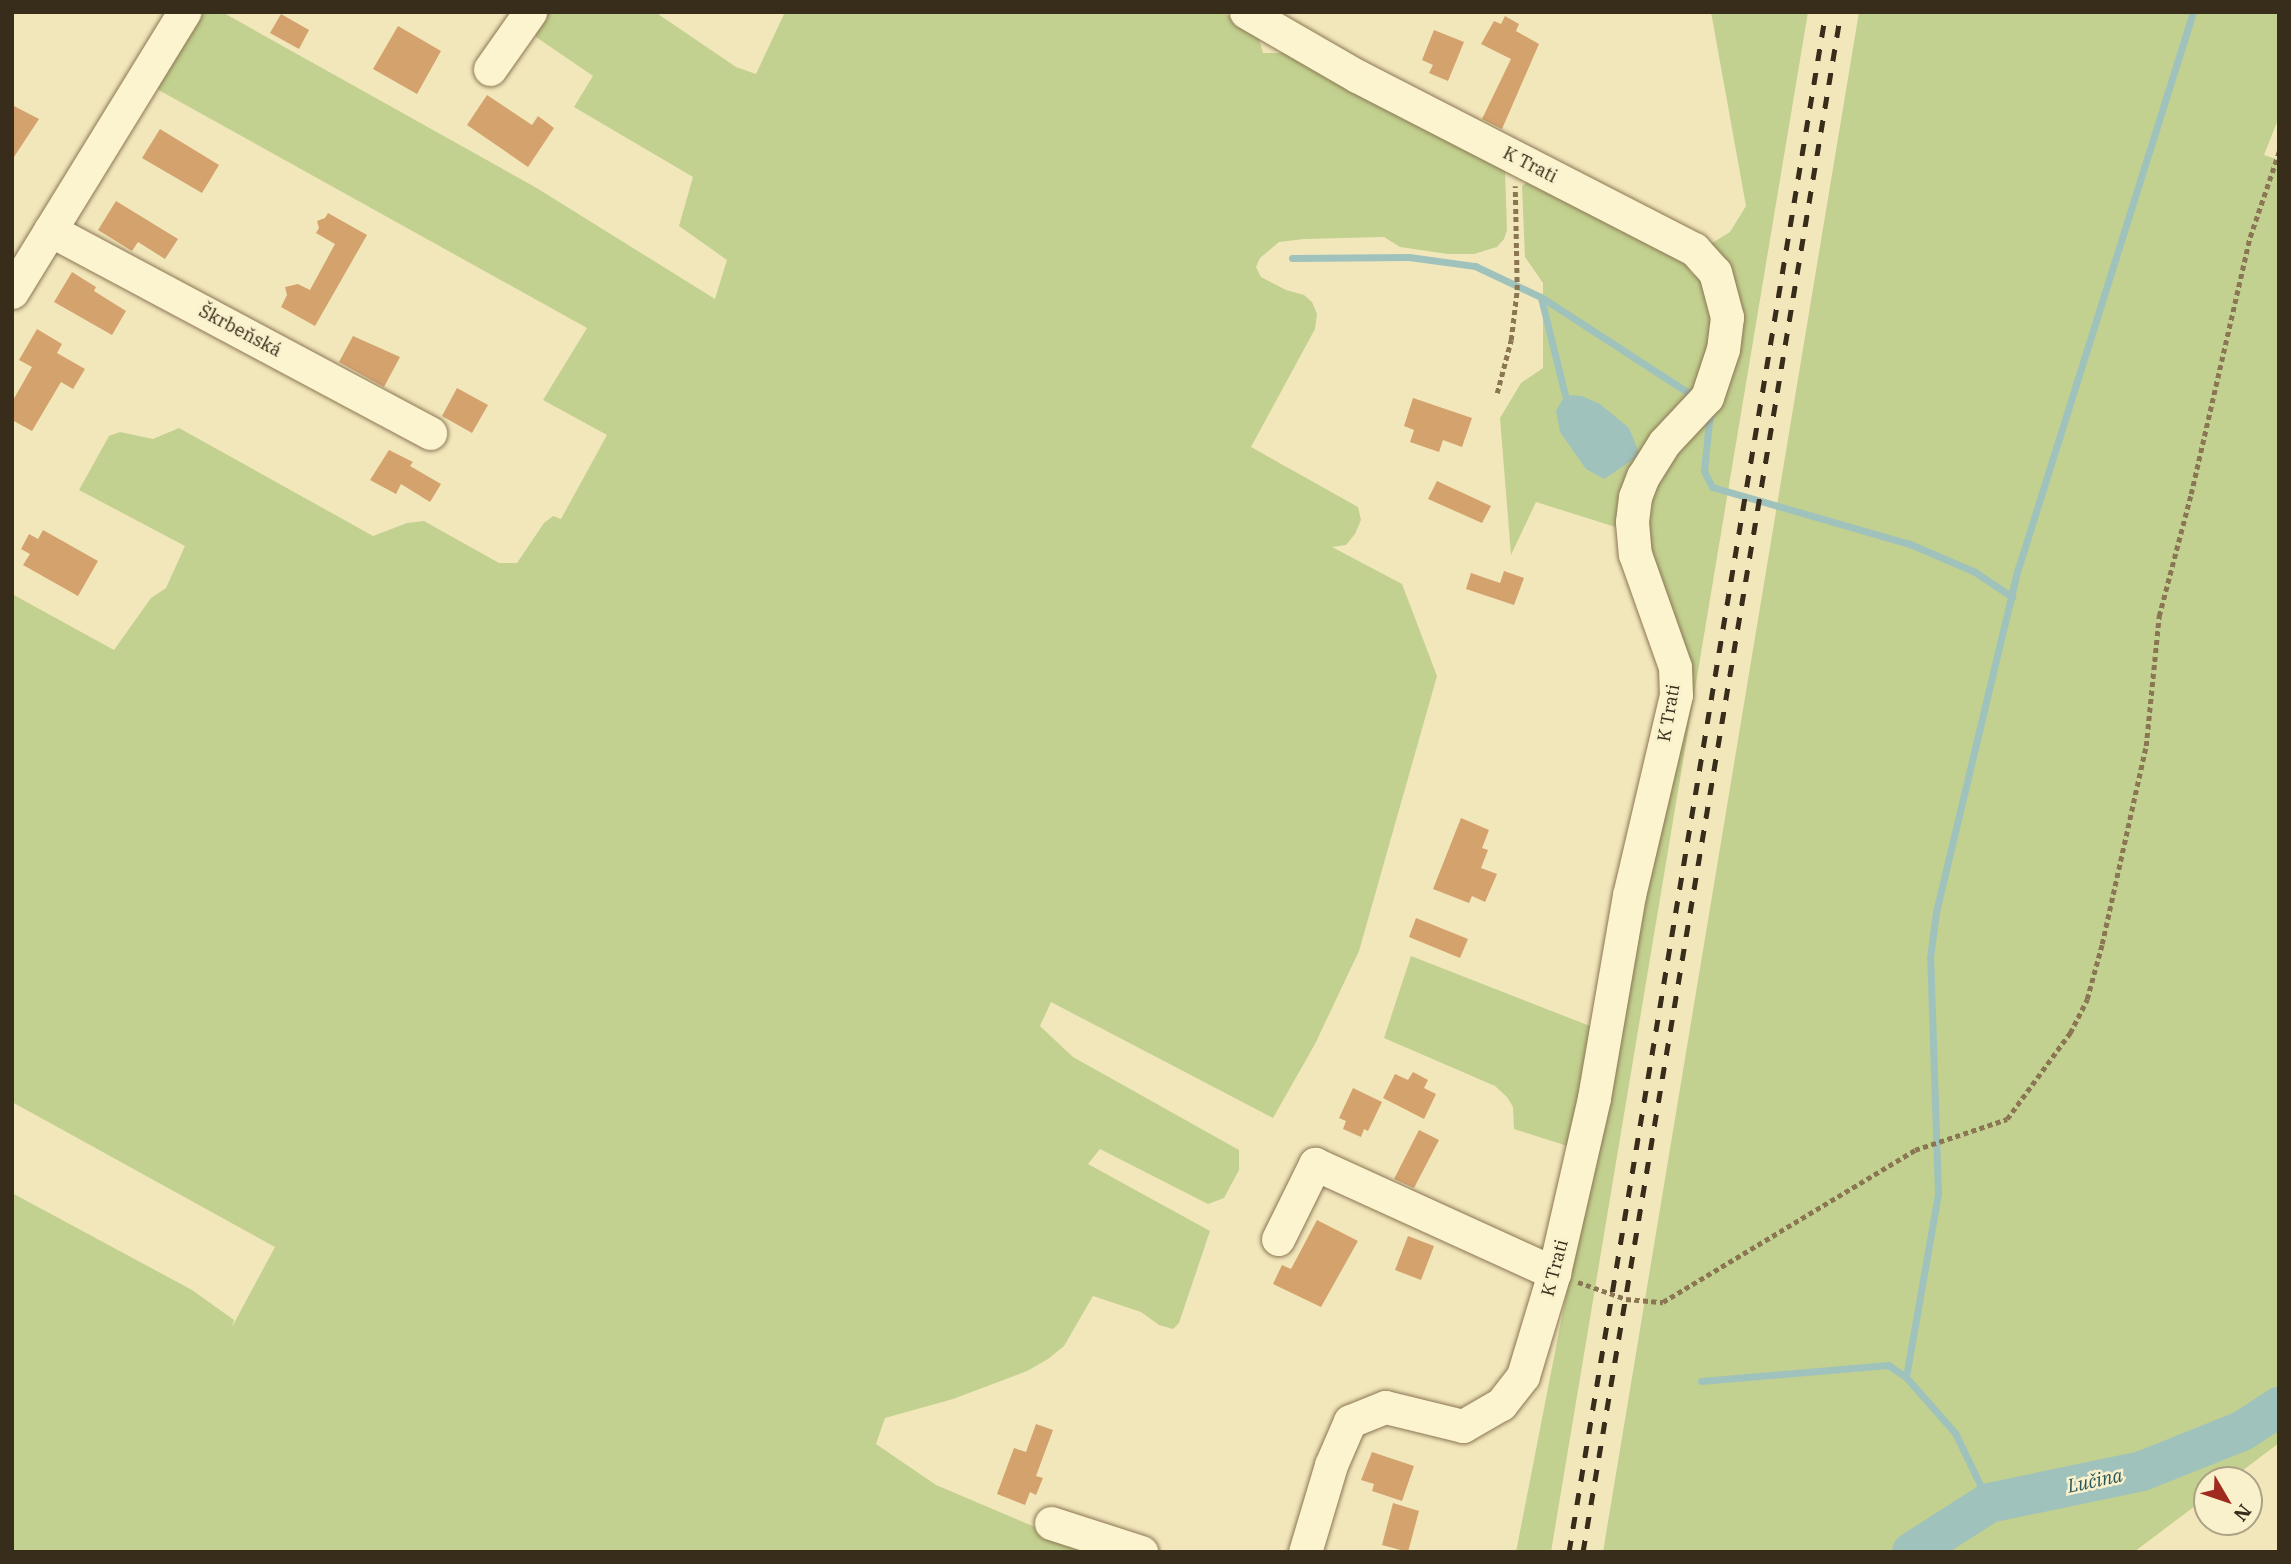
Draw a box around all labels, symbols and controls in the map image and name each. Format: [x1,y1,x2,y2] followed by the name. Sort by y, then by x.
[1499,142,1561,188] street label: K Trati
[195,300,285,362] street label: Škrbeňská
[1653,683,1685,743] street label: K Trati
[1537,1237,1573,1299] street label: K Trati
[2065,1464,2125,1498] water label: Lučina
[2193,1466,2263,1536] north arrow
[2229,1500,2257,1526] text: N

